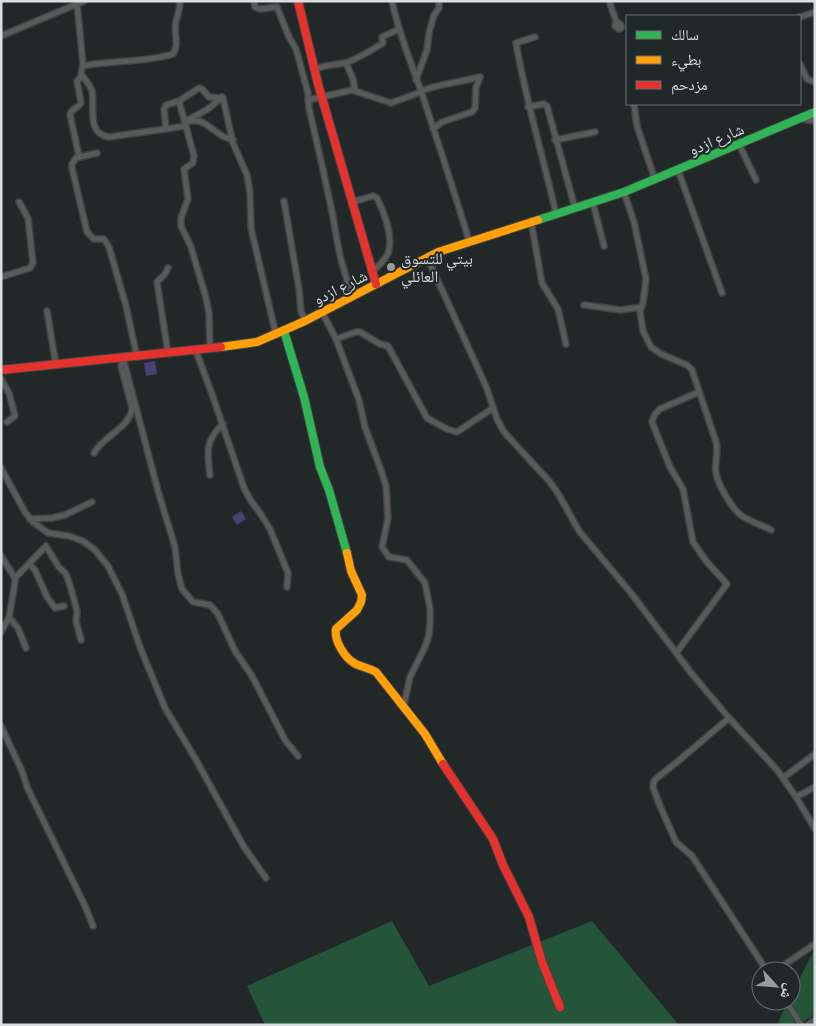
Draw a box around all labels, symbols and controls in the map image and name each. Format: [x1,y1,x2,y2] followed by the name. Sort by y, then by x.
[626,15,801,105] legend
[671,25,699,43] text: سالك
[671,50,701,72] text: بطيء
[671,75,708,95] text: مزدحم
[685,118,747,160] street label: شارع ازدو
[401,248,473,289] place label: بيتي للتسوق العائلي
[385,261,397,273] marker: بيتي للتسوق العائلي
[310,265,371,310] street label: شارع ازدو
[751,961,801,1011] north arrow
[776,981,799,1002] text: ش

